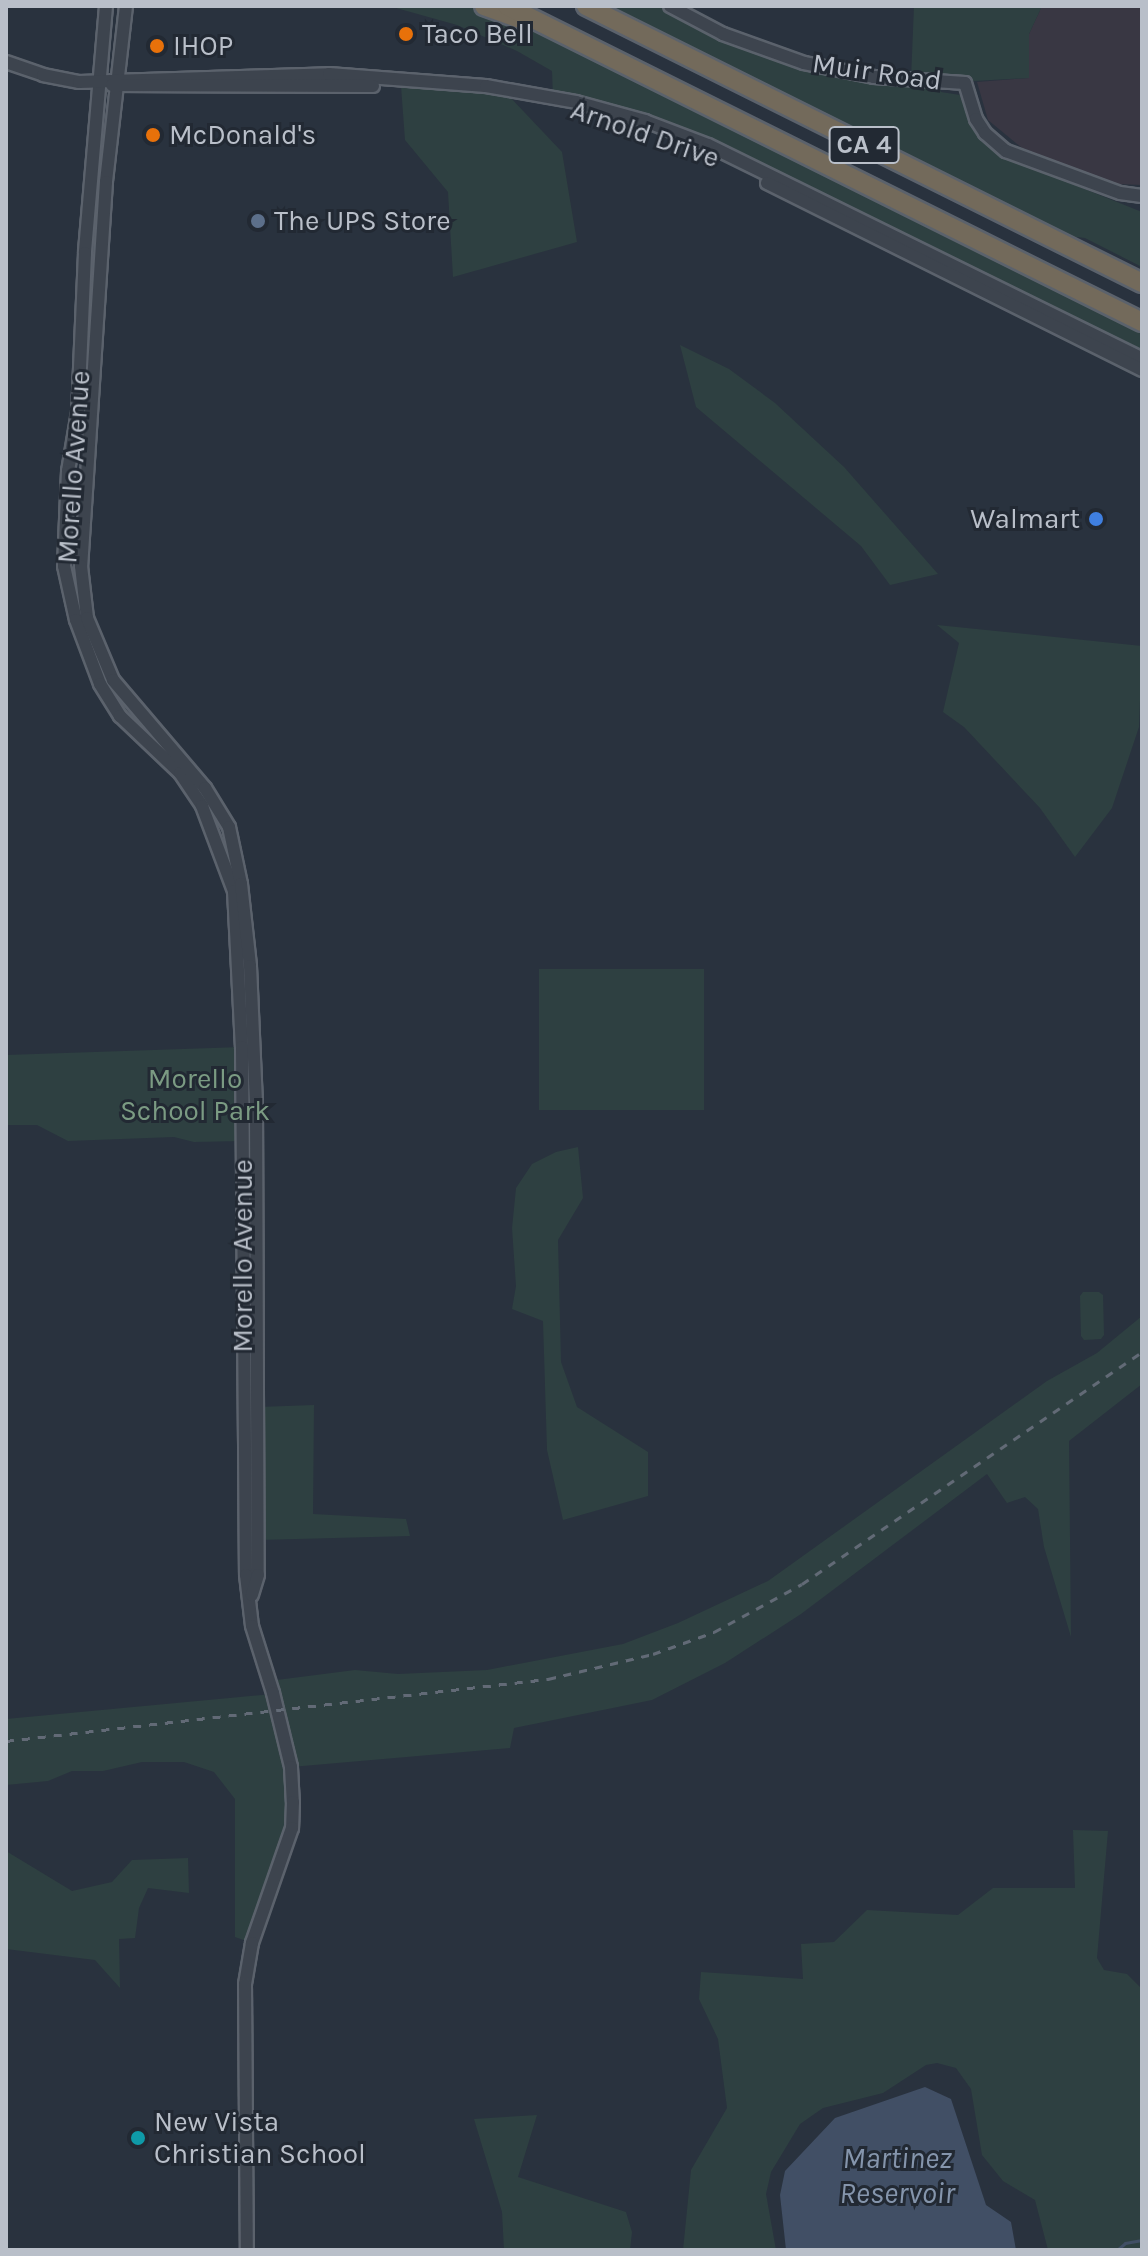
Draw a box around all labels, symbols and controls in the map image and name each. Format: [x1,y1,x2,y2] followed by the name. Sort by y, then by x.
[422,17,533,51] place label: Taco Bell
[397,25,415,43] marker: Taco Bell
[173,29,233,63] place label: IHOP
[148,37,166,55] marker: IHOP
[810,46,944,98] street label: Muir Road
[566,93,724,175] street label: Arnold Drive
[169,118,316,152] place label: McDonald's
[828,123,900,167] road number: CA 4
[144,126,162,144] marker: McDonald's
[274,204,451,238] place label: The UPS Store
[249,212,267,230] marker: The UPS Store
[50,369,98,565] street label: Morello Avenue
[970,502,1080,536] place label: Walmart
[1087,510,1105,528] marker: Walmart
[120,1062,270,1128] park label: Morello School Park
[226,1159,260,1353] street label: Morello Avenue
[154,2105,366,2171] place label: New Vista Christian School
[129,2129,147,2147] marker: New Vista Christian School
[839,2140,955,2210] water label: Martinez Reservoir

